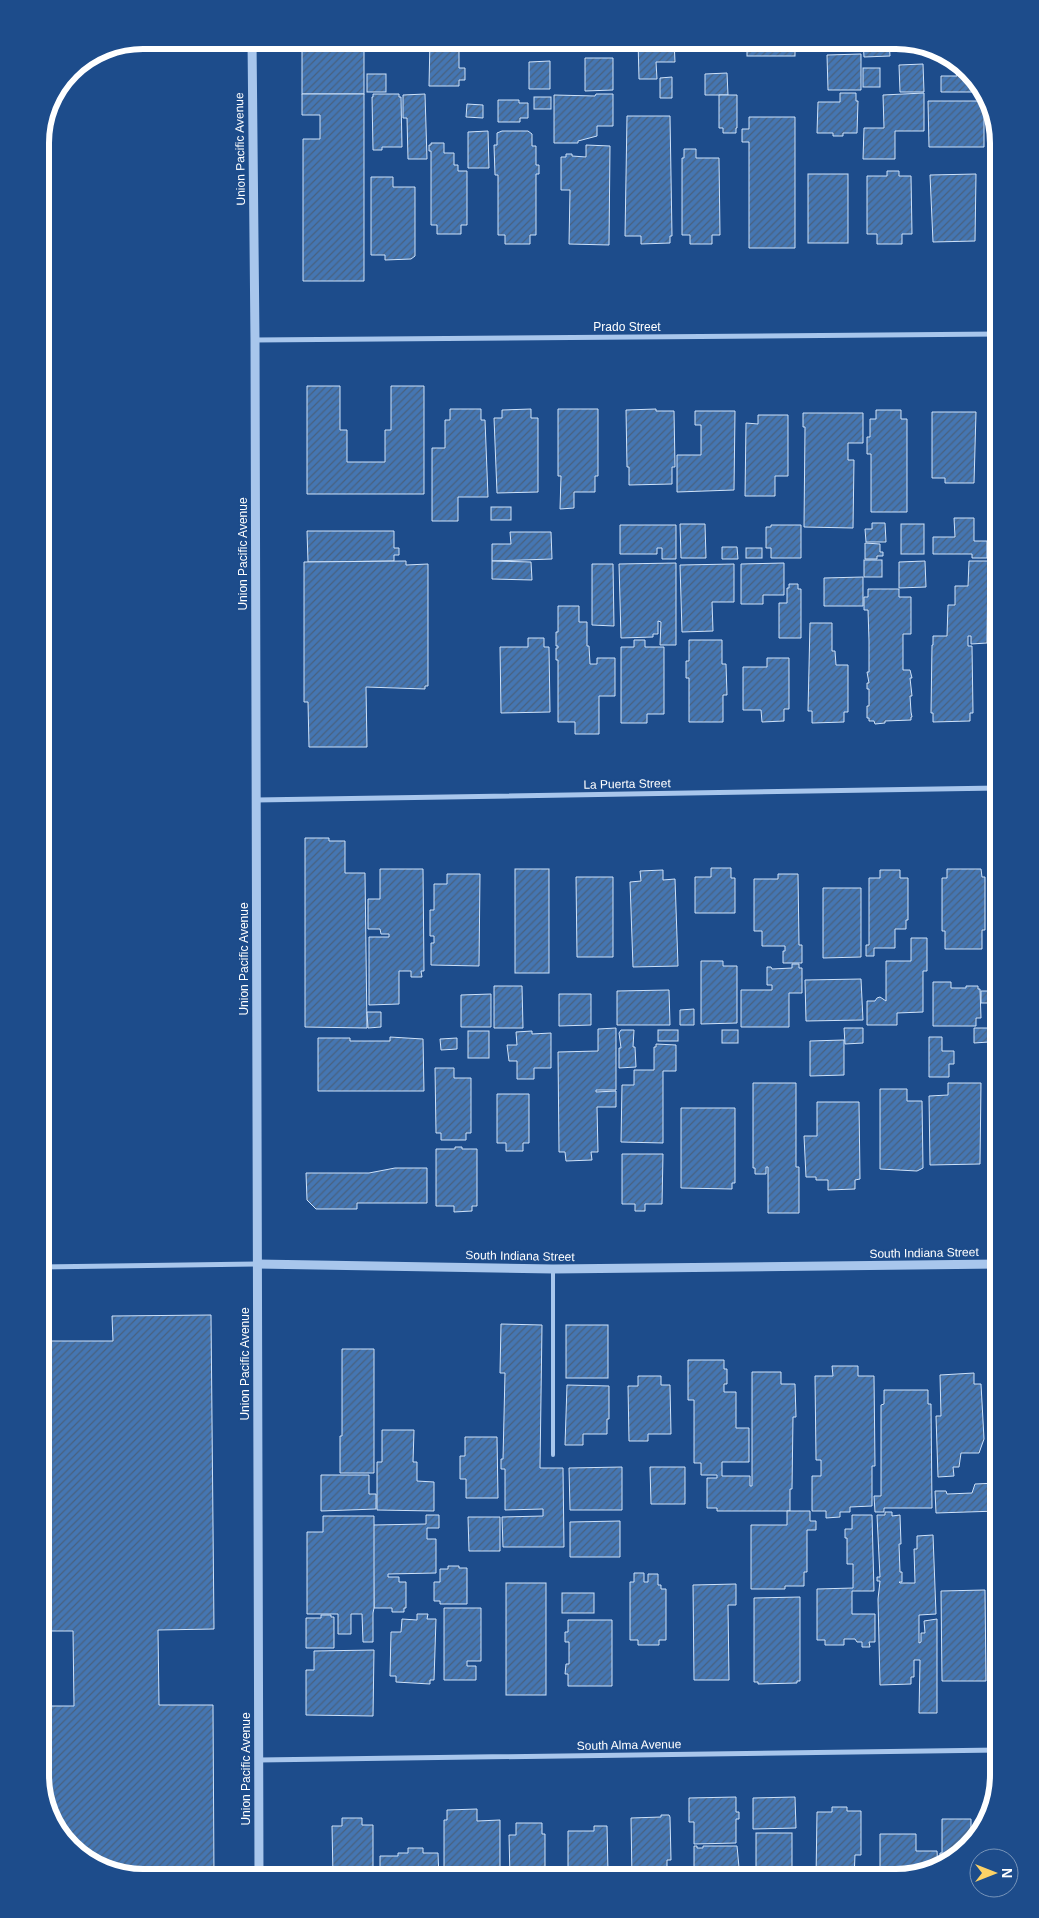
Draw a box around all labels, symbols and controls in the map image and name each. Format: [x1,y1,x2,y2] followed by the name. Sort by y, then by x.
[232,92,248,206] street label: Union Pacific Avenue
[593,320,661,334] street label: Prado Street
[236,497,250,611] street label: Union Pacific Avenue
[583,776,671,792] street label: La Puerta Street
[237,902,251,1016] street label: Union Pacific Avenue
[869,1245,979,1261] street label: South Indiana Street
[465,1248,575,1264] street label: South Indiana Street
[238,1307,252,1421] street label: Union Pacific Avenue
[239,1712,253,1826] street label: Union Pacific Avenue
[577,1737,682,1753] street label: South Alma Avenue
[969,1848,1019,1898] north arrow
[999,1868,1015,1878] text: N

